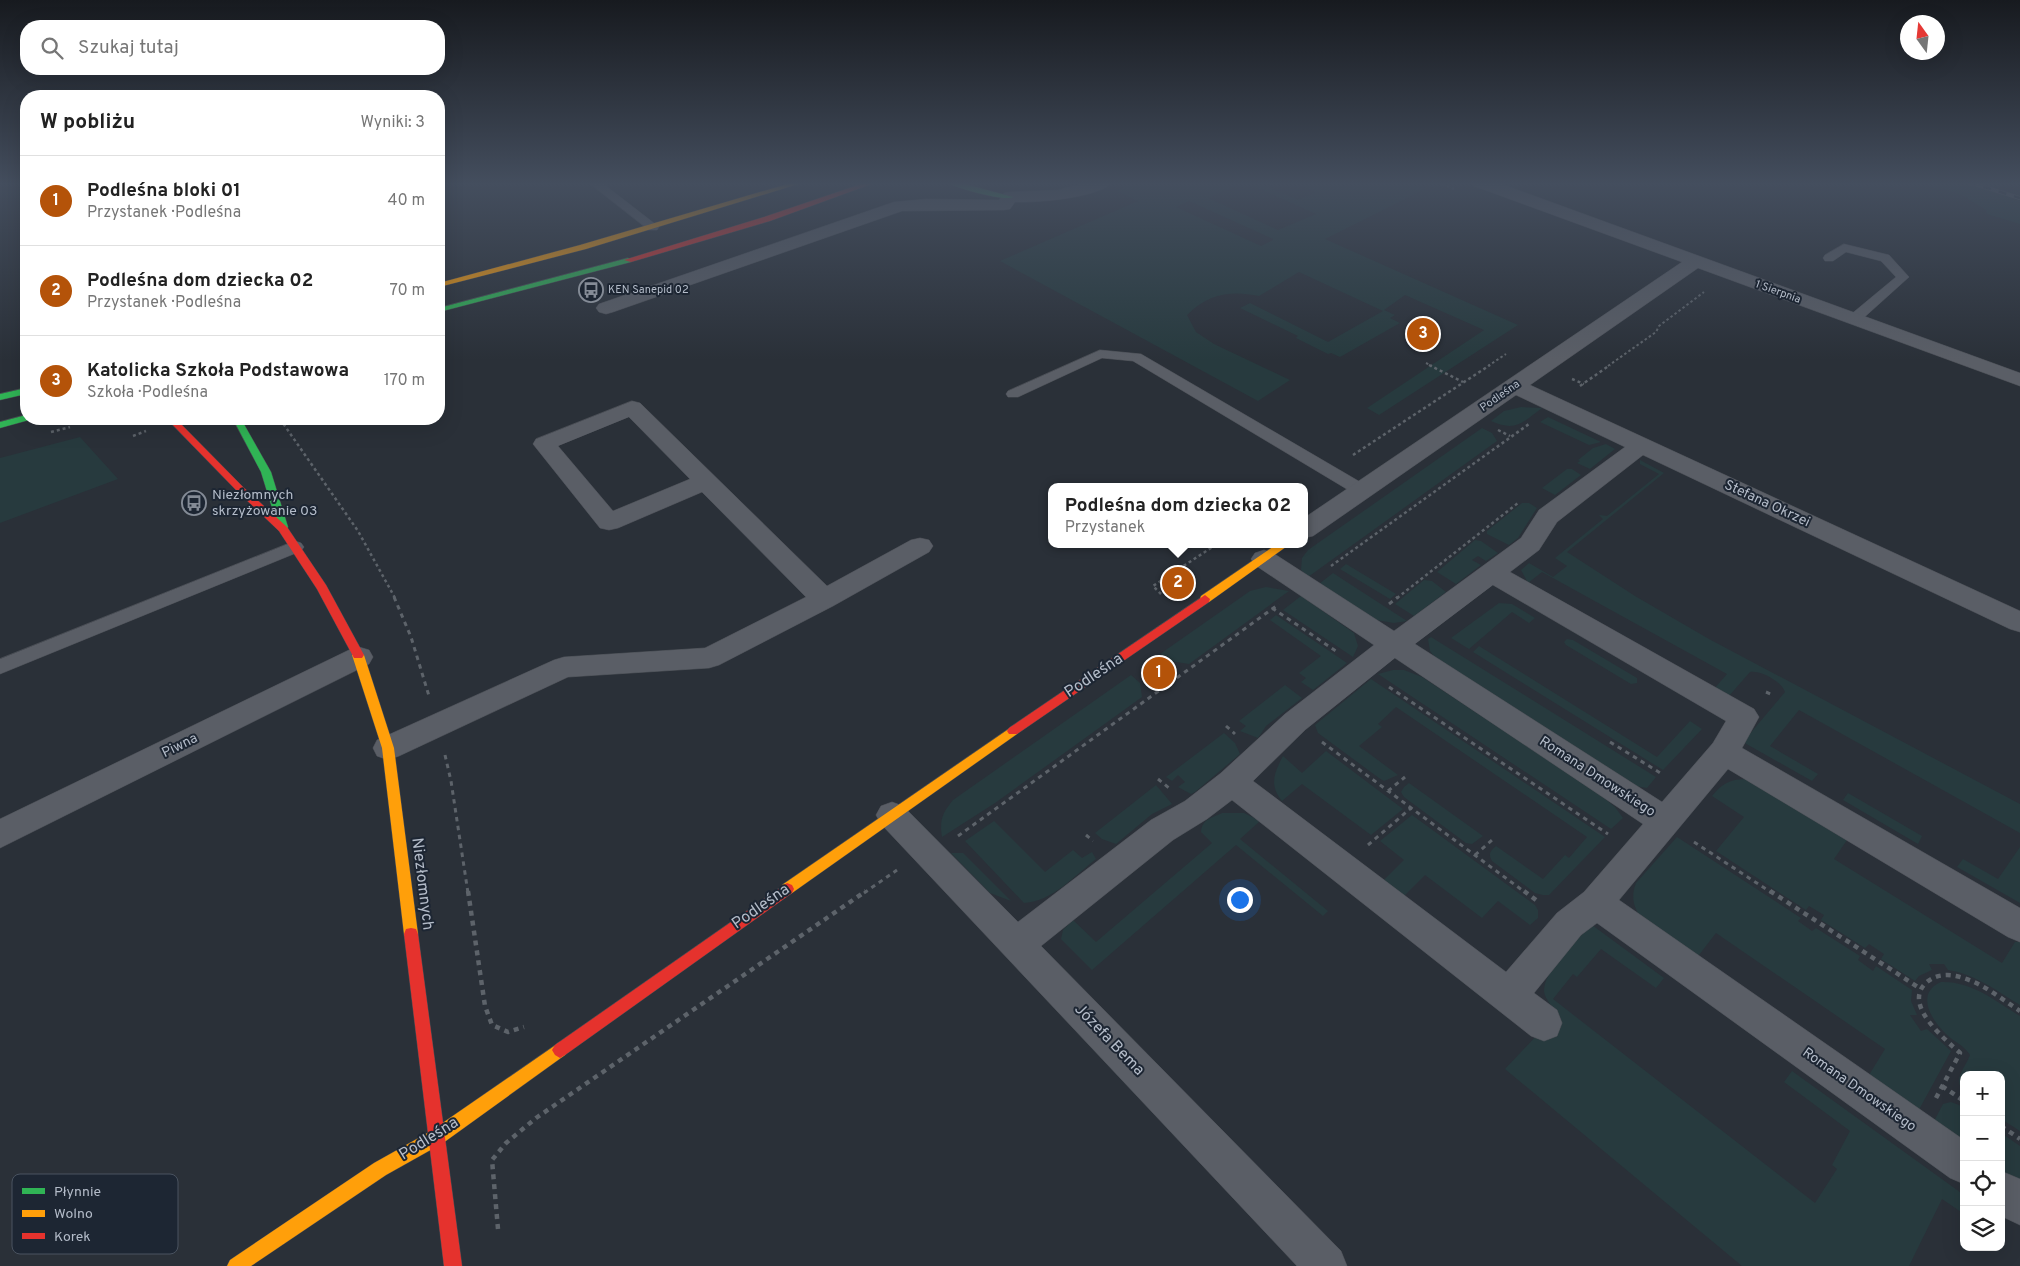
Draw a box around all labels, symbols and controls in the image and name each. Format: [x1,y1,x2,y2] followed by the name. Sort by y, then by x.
[1900,15,1945,60] north arrow
[20,20,445,75] search box
[38,34,66,62] icon: search
[78,36,179,60] text: Szukaj tutaj
[40,109,135,136] text: W pobliżu
[360,113,425,133] text: Wyniki: 3
[87,179,241,203] text: Podleśna bloki 01
[53,191,59,211] text: 1
[387,191,425,211] text: 40 m
[87,203,241,223] text: Przystanek · Podleśna
[87,269,313,293] text: Podleśna dom dziecka 02
[578,277,604,303] bus stop icon: KEN Sanepid 02
[1753,277,1803,307] street label: 1 Sierpnia
[51,281,61,301] text: 2
[390,281,425,301] text: 70 m
[608,283,689,297] place label: KEN Sanepid 02
[87,293,241,313] text: Przystanek · Podleśna
[1407,315,1439,353] pin: 3
[87,359,349,383] text: Katolicka Szkoła Podstawowa
[51,371,61,391] text: 3
[384,371,425,391] text: 170 m
[1477,377,1523,415] street label: Podleśna
[87,383,208,403] text: Szkoła · Podleśna
[1721,477,1813,531] street label: Stefana Okrzei
[1048,483,1308,548] popup
[212,487,317,520] place label: Niezłomnych skrzyżowanie 03
[181,490,207,516] bus stop icon: Niezłomnych skrzyżowanie 03
[1065,494,1291,518] text: Podleśna dom dziecka 02
[1065,518,1145,538] text: Przystanek
[1162,564,1194,602] pin: 2
[1061,649,1127,703] street label: Podleśna
[1143,654,1175,692] pin: 1
[159,730,201,762] street label: Piwna
[1536,733,1658,821] street label: Romana Dmowskiego
[406,837,438,931] street label: Niezłomnych
[728,880,794,934] street label: Podleśna
[1227,887,1253,913] your location
[1070,1000,1148,1080] street label: Józefa Bema
[1799,1044,1919,1136] street label: Romana Dmowskiego
[1960,1071,2005,1251] map controls
[1960,1071,2005,1116] button: +
[396,1113,462,1165] street label: Podleśna
[1960,1116,2005,1161] button: −
[1960,1161,2005,1206] button: locate
[12,1174,178,1254] legend
[54,1184,101,1201] text: Płynnie
[54,1206,93,1223] text: Wolno
[1960,1206,2005,1251] button: layers
[54,1229,91,1246] text: Korek

